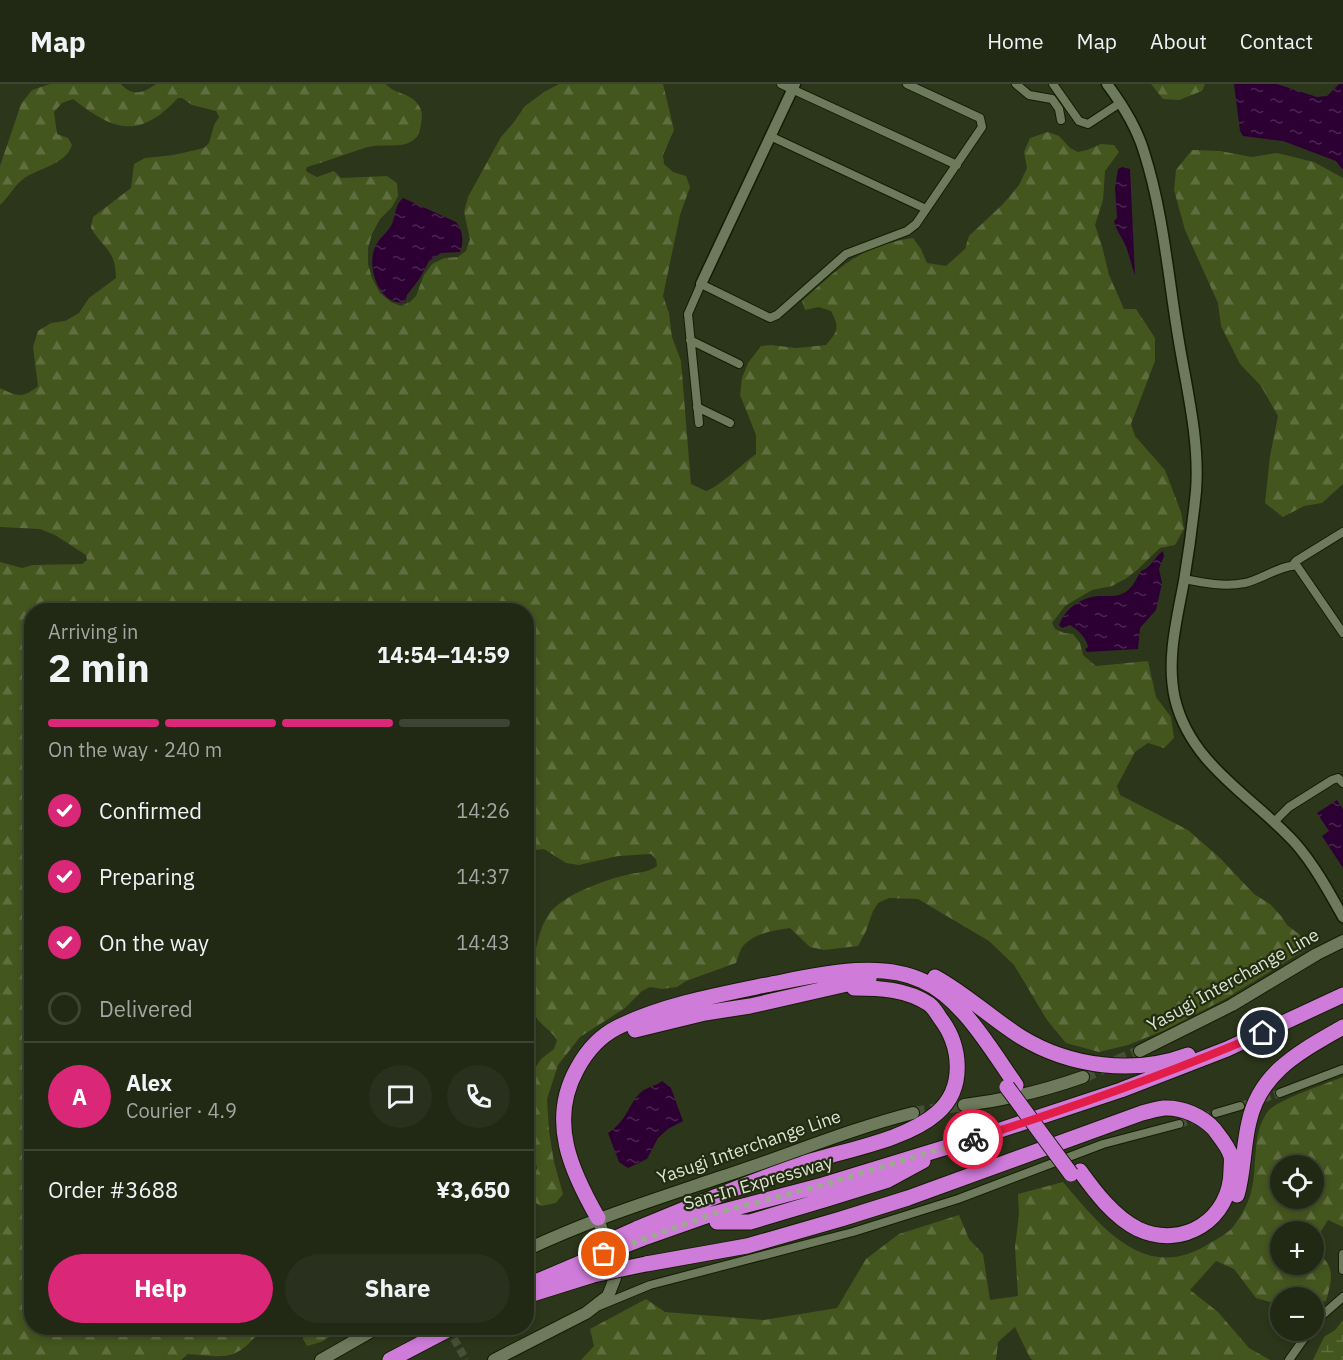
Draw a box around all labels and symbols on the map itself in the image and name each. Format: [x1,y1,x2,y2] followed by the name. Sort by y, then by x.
[1143,923,1323,1036] street label: Yasugi Interchange Line
[1237,1007,1288,1058] pin
[654,1104,844,1189] street label: Yasugi Interchange Line
[943,1109,1003,1169] courier
[680,1150,835,1215] street label: San-In Expressway
[578,1228,629,1279] pin

